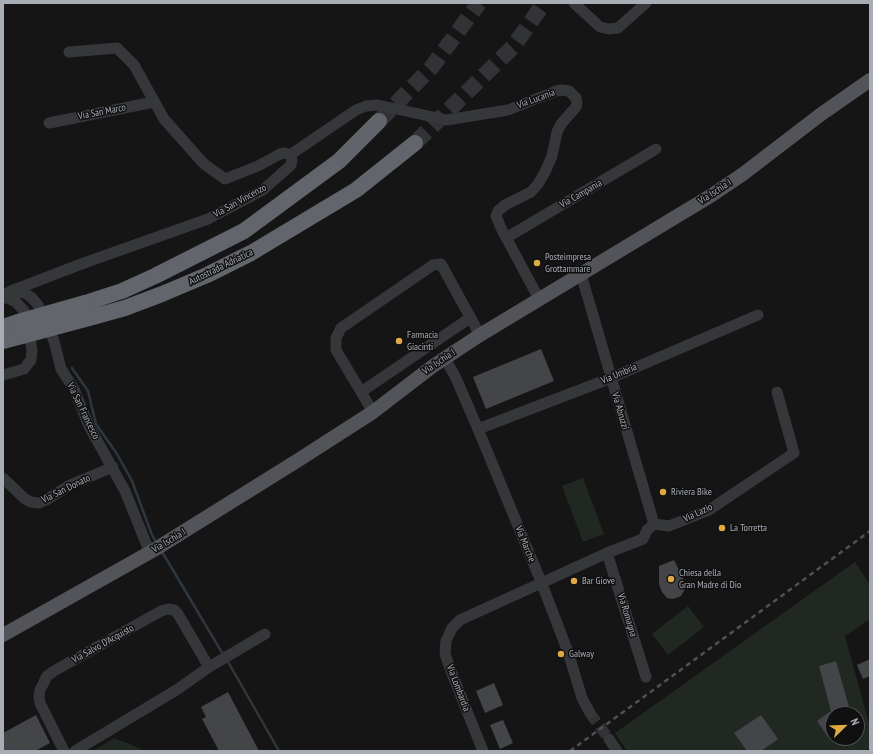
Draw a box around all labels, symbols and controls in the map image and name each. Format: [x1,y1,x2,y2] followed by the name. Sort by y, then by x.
[515,87,557,111] street label: Via Lucania
[77,101,127,123] street label: Via San Marco
[558,177,604,211] street label: Via Campania
[696,177,734,207] street label: Via Ischia I
[211,182,269,220] street label: Via San Vincenzo
[187,246,255,288] street label: Autostrada Adriatica
[545,251,591,274] place label: Posteimpresa Grottammare
[532,258,542,268] marker: Posteimpresa Grottammare
[407,329,438,352] place label: Farmacia Giacinti
[394,336,404,346] marker: Farmacia Giacinti
[420,347,458,377] street label: Via Ischia I
[599,361,639,387] street label: Via Umbria
[64,381,102,441] street label: Via San Francesco
[609,391,631,431] street label: Via Abruzzi
[40,472,92,506] street label: Via San Donato
[671,486,712,498] place label: Riviera Bike
[658,487,668,497] marker: Riviera Bike
[681,501,715,525] street label: Via Lazio
[730,522,767,534] place label: La Torretta
[717,523,727,533] marker: La Torretta
[512,524,538,564] street label: Via Marche
[150,526,188,556] street label: Via Ischia I
[679,567,741,590] place label: Chiesa della Gran Madre di Dio
[666,574,676,584] marker: Chiesa della Gran Madre di Dio
[582,575,615,587] place label: Bar Giove
[569,576,579,586] marker: Bar Giove
[615,592,639,638] street label: Via Romagna
[70,622,136,666] street label: Via Salvo D'Acquisto
[569,648,594,660] place label: Galway
[556,649,566,659] marker: Galway
[444,663,472,713] street label: Via Lombardia
[825,706,865,746] north arrow
[848,716,863,727] text: N

